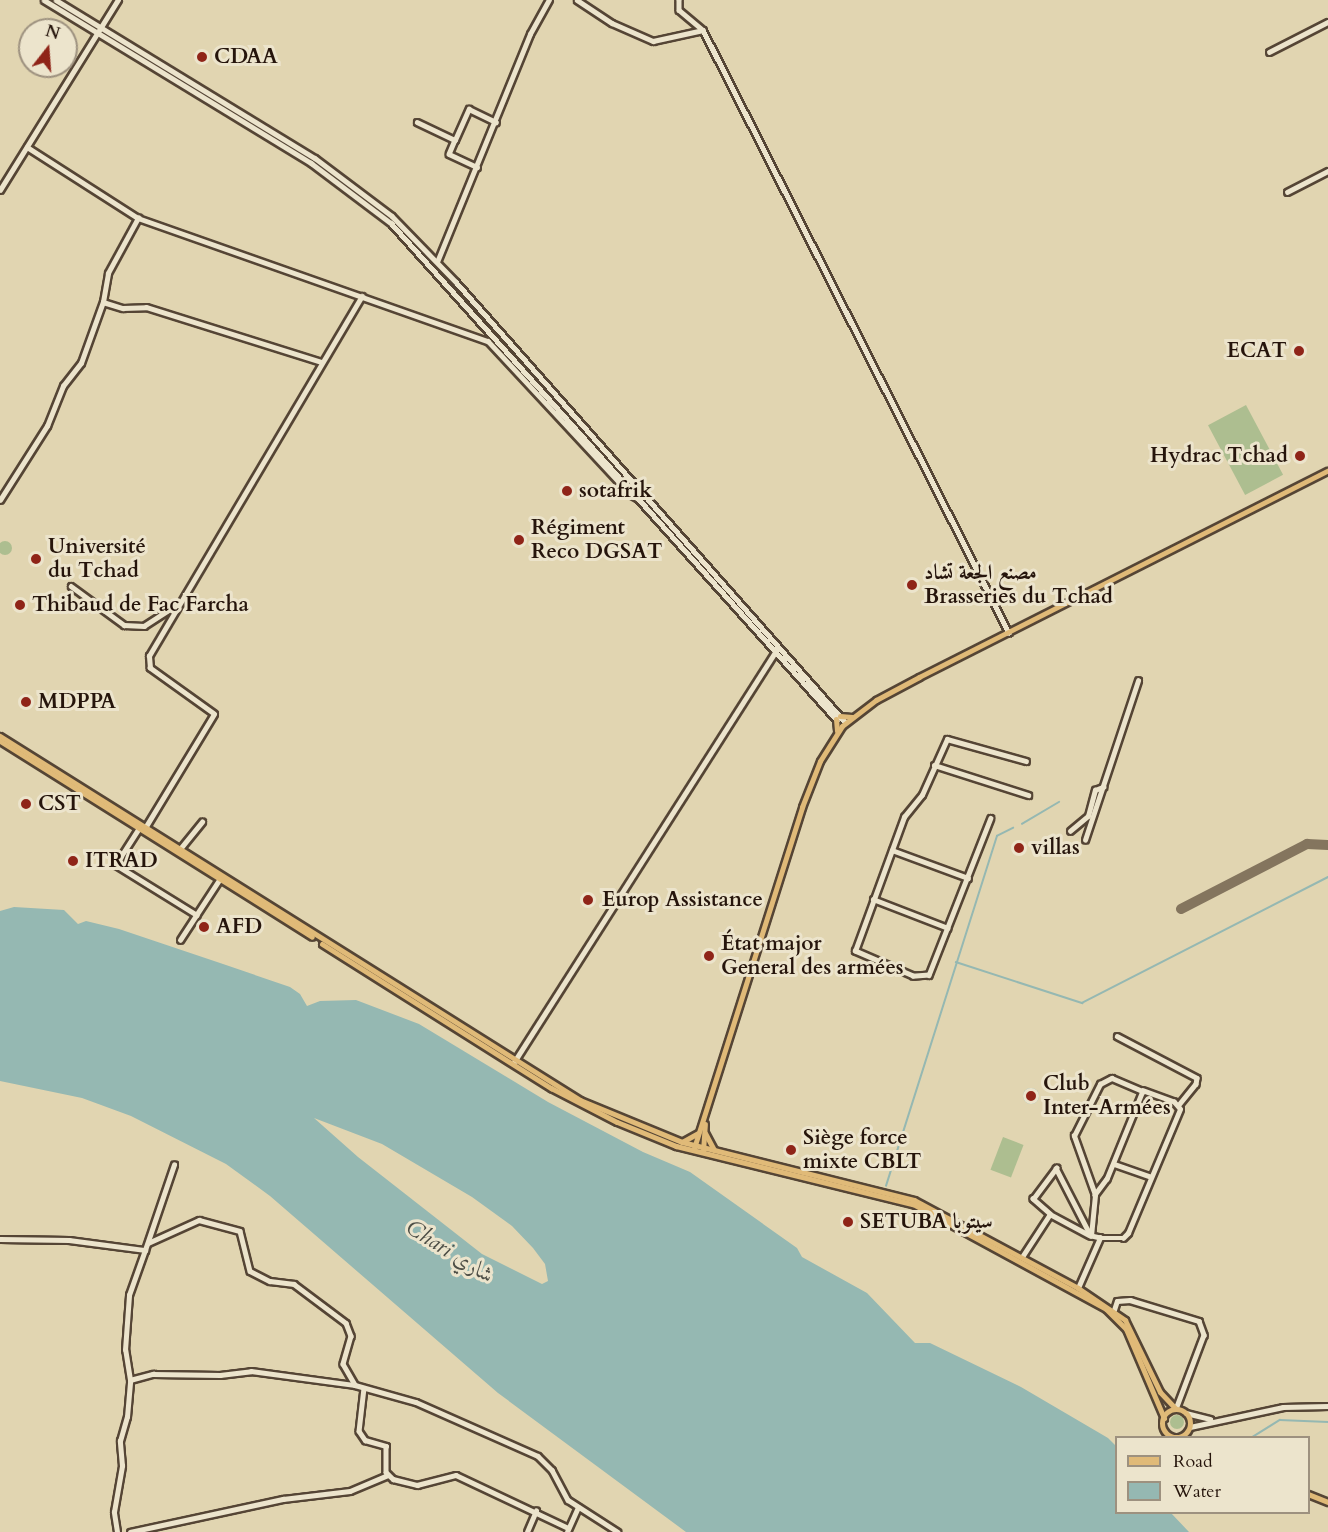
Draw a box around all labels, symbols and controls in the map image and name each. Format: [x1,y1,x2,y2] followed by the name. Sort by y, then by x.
[18,18,78,78] north arrow
[43,20,63,45] text: N
[214,44,278,70] place label: CDAA
[195,50,209,64] marker: CDAA
[1227,338,1287,364] place label: ECAT
[1292,344,1306,358] marker: ECAT
[1150,443,1288,469] place label: Hydrac Tchad
[1293,449,1307,463] marker: Hydrac Tchad
[579,478,652,504] place label: sotafrik
[560,484,574,498] marker: sotafrik
[531,515,662,565] place label: Régiment Reco DGSAT
[512,533,526,547] marker: Régiment Reco DGSAT
[48,534,146,584] place label: Université du Tchad
[29,552,43,566] marker: Université du Tchad
[924,560,1113,610] place label: مصنع الجعة تشاد Brasseries du Tchad
[905,578,919,592] marker: مصنع الجعة تشاد Brasseries du Tchad
[32,592,249,618] place label: Thibaud de Fac Farcha
[13,598,27,612] marker: Thibaud de Fac Farcha
[38,689,116,715] place label: MDPPA
[19,695,33,709] marker: MDPPA
[38,791,81,817] place label: CST
[19,797,33,811] marker: CST
[1031,835,1080,861] place label: villas
[1012,841,1026,855] marker: villas
[85,848,158,874] place label: ITRAD
[66,854,80,868] marker: ITRAD
[602,887,763,913] place label: Europ Assistance
[579,891,597,909] marker: Europ Assistance
[216,914,262,940] place label: AFD
[197,920,211,934] marker: AFD
[721,931,904,981] place label: État major General des armées
[702,949,716,963] marker: État major General des armées
[1043,1071,1171,1121] place label: Club Inter-Armées
[1024,1089,1038,1103] marker: Club Inter-Armées
[803,1125,922,1175] place label: Siège force mixte CBLT
[784,1143,798,1157] marker: Siège force mixte CBLT
[860,1209,993,1235] place label: SETUBA سيتوبا
[401,1214,499,1290] water label: Chari شاري
[841,1215,855,1229] marker: SETUBA سيتوبا
[1115,1436,1310,1514] legend
[1173,1449,1213,1474] text: Road
[1173,1479,1221,1504] text: Water

